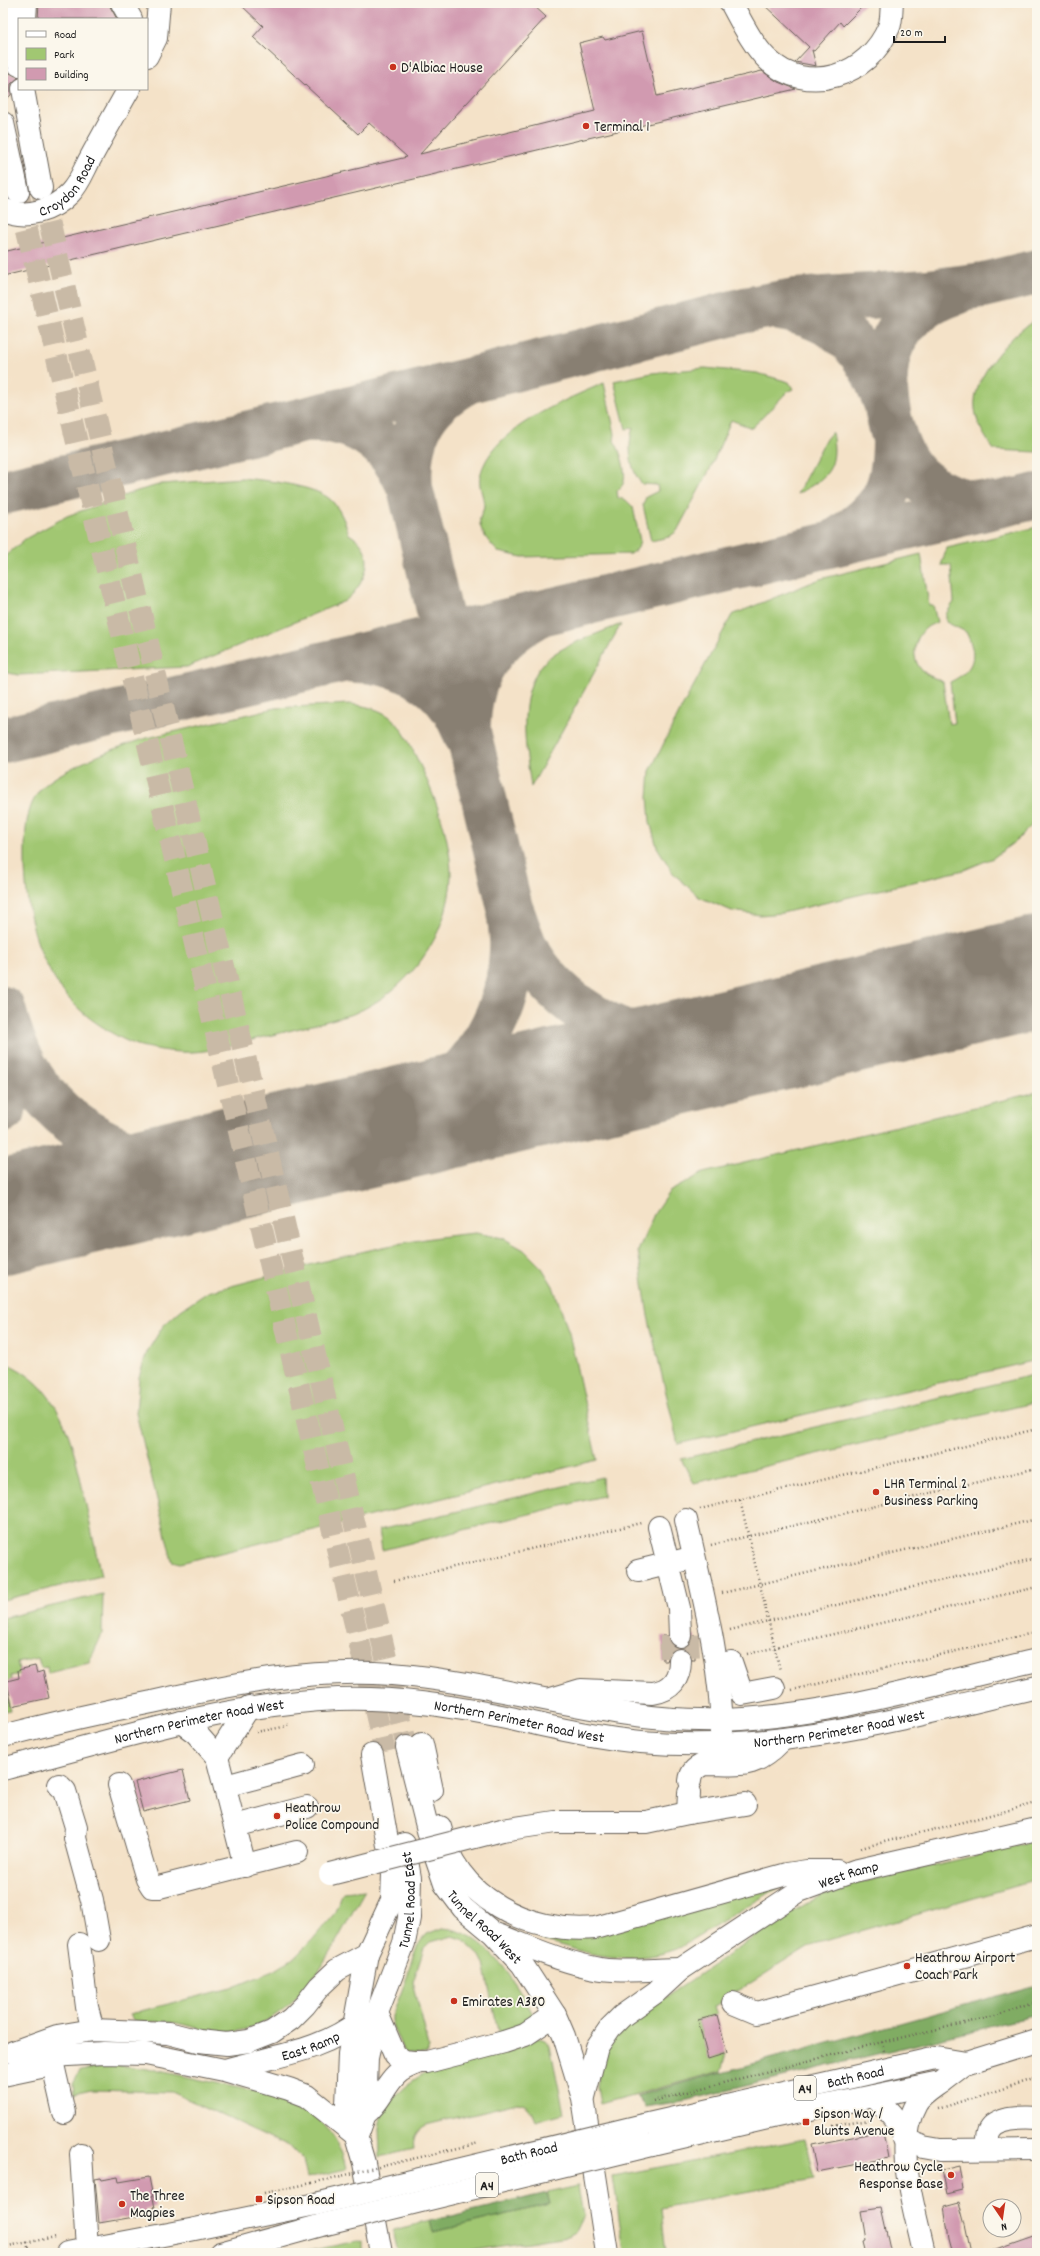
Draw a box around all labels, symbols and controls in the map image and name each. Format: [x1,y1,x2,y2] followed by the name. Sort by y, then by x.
[18,18,148,90] legend
[894,18,945,44] scale bar
[900,25,923,42] text: 20 m
[54,27,76,44] text: Road
[54,47,75,64] text: Park
[401,58,483,80] place label: D'Albiac House
[388,62,398,72] marker: D'Albiac House
[54,67,89,84] text: Building
[594,117,649,139] place label: Terminal 1
[581,121,591,131] marker: Terminal 1
[36,153,103,224] street label: Croydon Road
[884,1474,978,1513] place label: LHR Terminal 2 Business Parking
[871,1487,881,1497] marker: LHR Terminal 2 Business Parking
[112,1695,286,1751] street label: Northern Perimeter Road West
[432,1696,606,1750] street label: Northern Perimeter Road West
[753,1705,928,1755] street label: Northern Perimeter Road West
[285,1798,379,1837] place label: Heathrow Police Compound
[272,1811,282,1821] marker: Heathrow Police Compound
[394,1849,423,1953] street label: Tunnel Road East
[816,1857,881,1896] street label: West Ramp
[440,1886,527,1971] street label: Tunnel Road West
[915,1948,1016,1987] place label: Heathrow Airport Coach Park
[902,1961,912,1971] marker: Heathrow Airport Coach Park
[462,1992,545,2014] place label: Emirates A380
[449,1996,459,2006] marker: Emirates A380
[280,2027,345,2068] street label: East Ramp
[825,2061,887,2096] street label: Bath Road
[794,2076,816,2100] road number: A4
[814,2104,895,2143] place label: Sipson Way / Blunts Avenue
[801,2117,811,2127] marker: Sipson Way / Blunts Avenue
[499,2137,560,2172] street label: Bath Road
[854,2157,943,2196] place label: Heathrow Cycle Response Base
[946,2170,956,2180] marker: Heathrow Cycle Response Base
[476,2173,498,2197] road number: A4
[130,2186,185,2225] place label: The Three Magpies
[267,2190,335,2212] place label: Sipson Road
[254,2194,264,2204] marker: Sipson Road
[982,2198,1022,2238] north arrow
[117,2199,127,2209] marker: The Three Magpies
[999,2217,1008,2234] text: N

